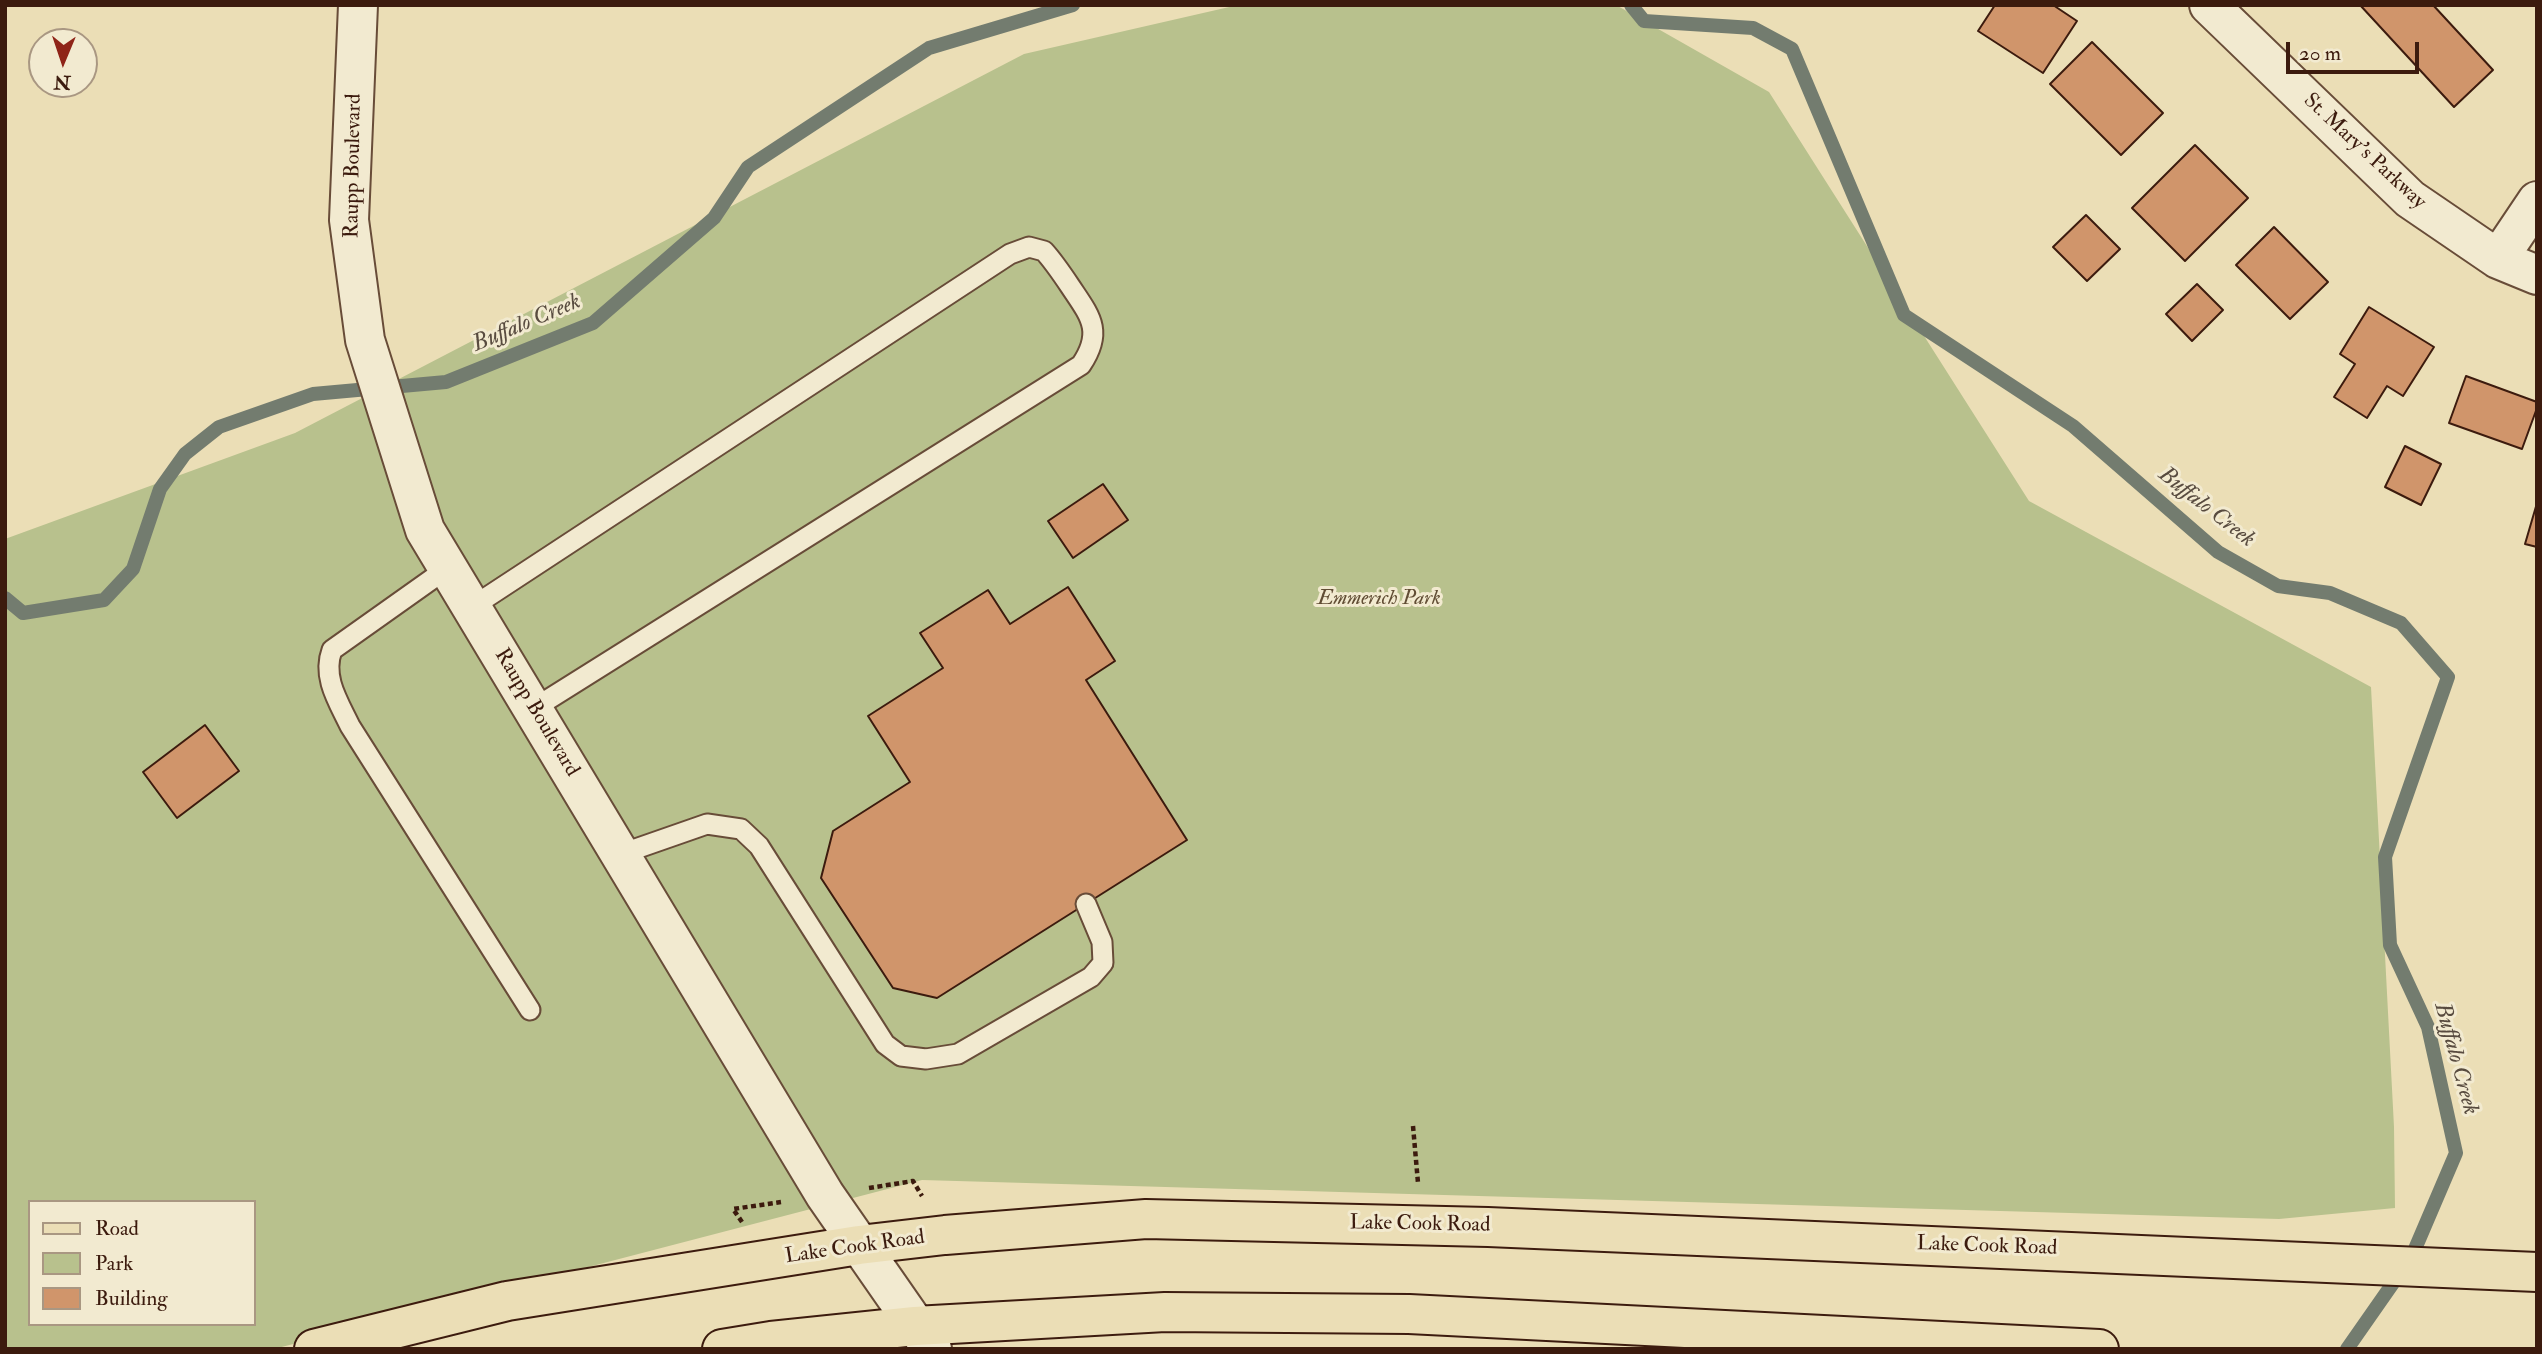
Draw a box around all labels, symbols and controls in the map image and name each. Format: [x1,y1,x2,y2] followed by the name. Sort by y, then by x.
[28,28,98,98] north arrow
[2290,28,2423,72] scale bar
[2299,40,2341,67] text: 20 m
[53,70,71,94] text: N
[2297,89,2431,215] street label: St. Mary's Parkway
[340,93,368,239] street label: Raupp Boulevard
[469,289,585,359] water label: Buffalo Creek
[2152,462,2260,554] water label: Buffalo Creek
[1317,586,1441,612] park label: Emmerich Park
[488,645,584,781] street label: Raupp Boulevard
[2427,1000,2483,1118] water label: Buffalo Creek
[28,1200,256,1326] legend
[1349,1211,1491,1239] street label: Lake Cook Road
[95,1215,139,1242] text: Road
[784,1226,926,1270] street label: Lake Cook Road
[1916,1232,2058,1262] street label: Lake Cook Road
[95,1250,133,1277] text: Park
[95,1285,168,1312] text: Building

